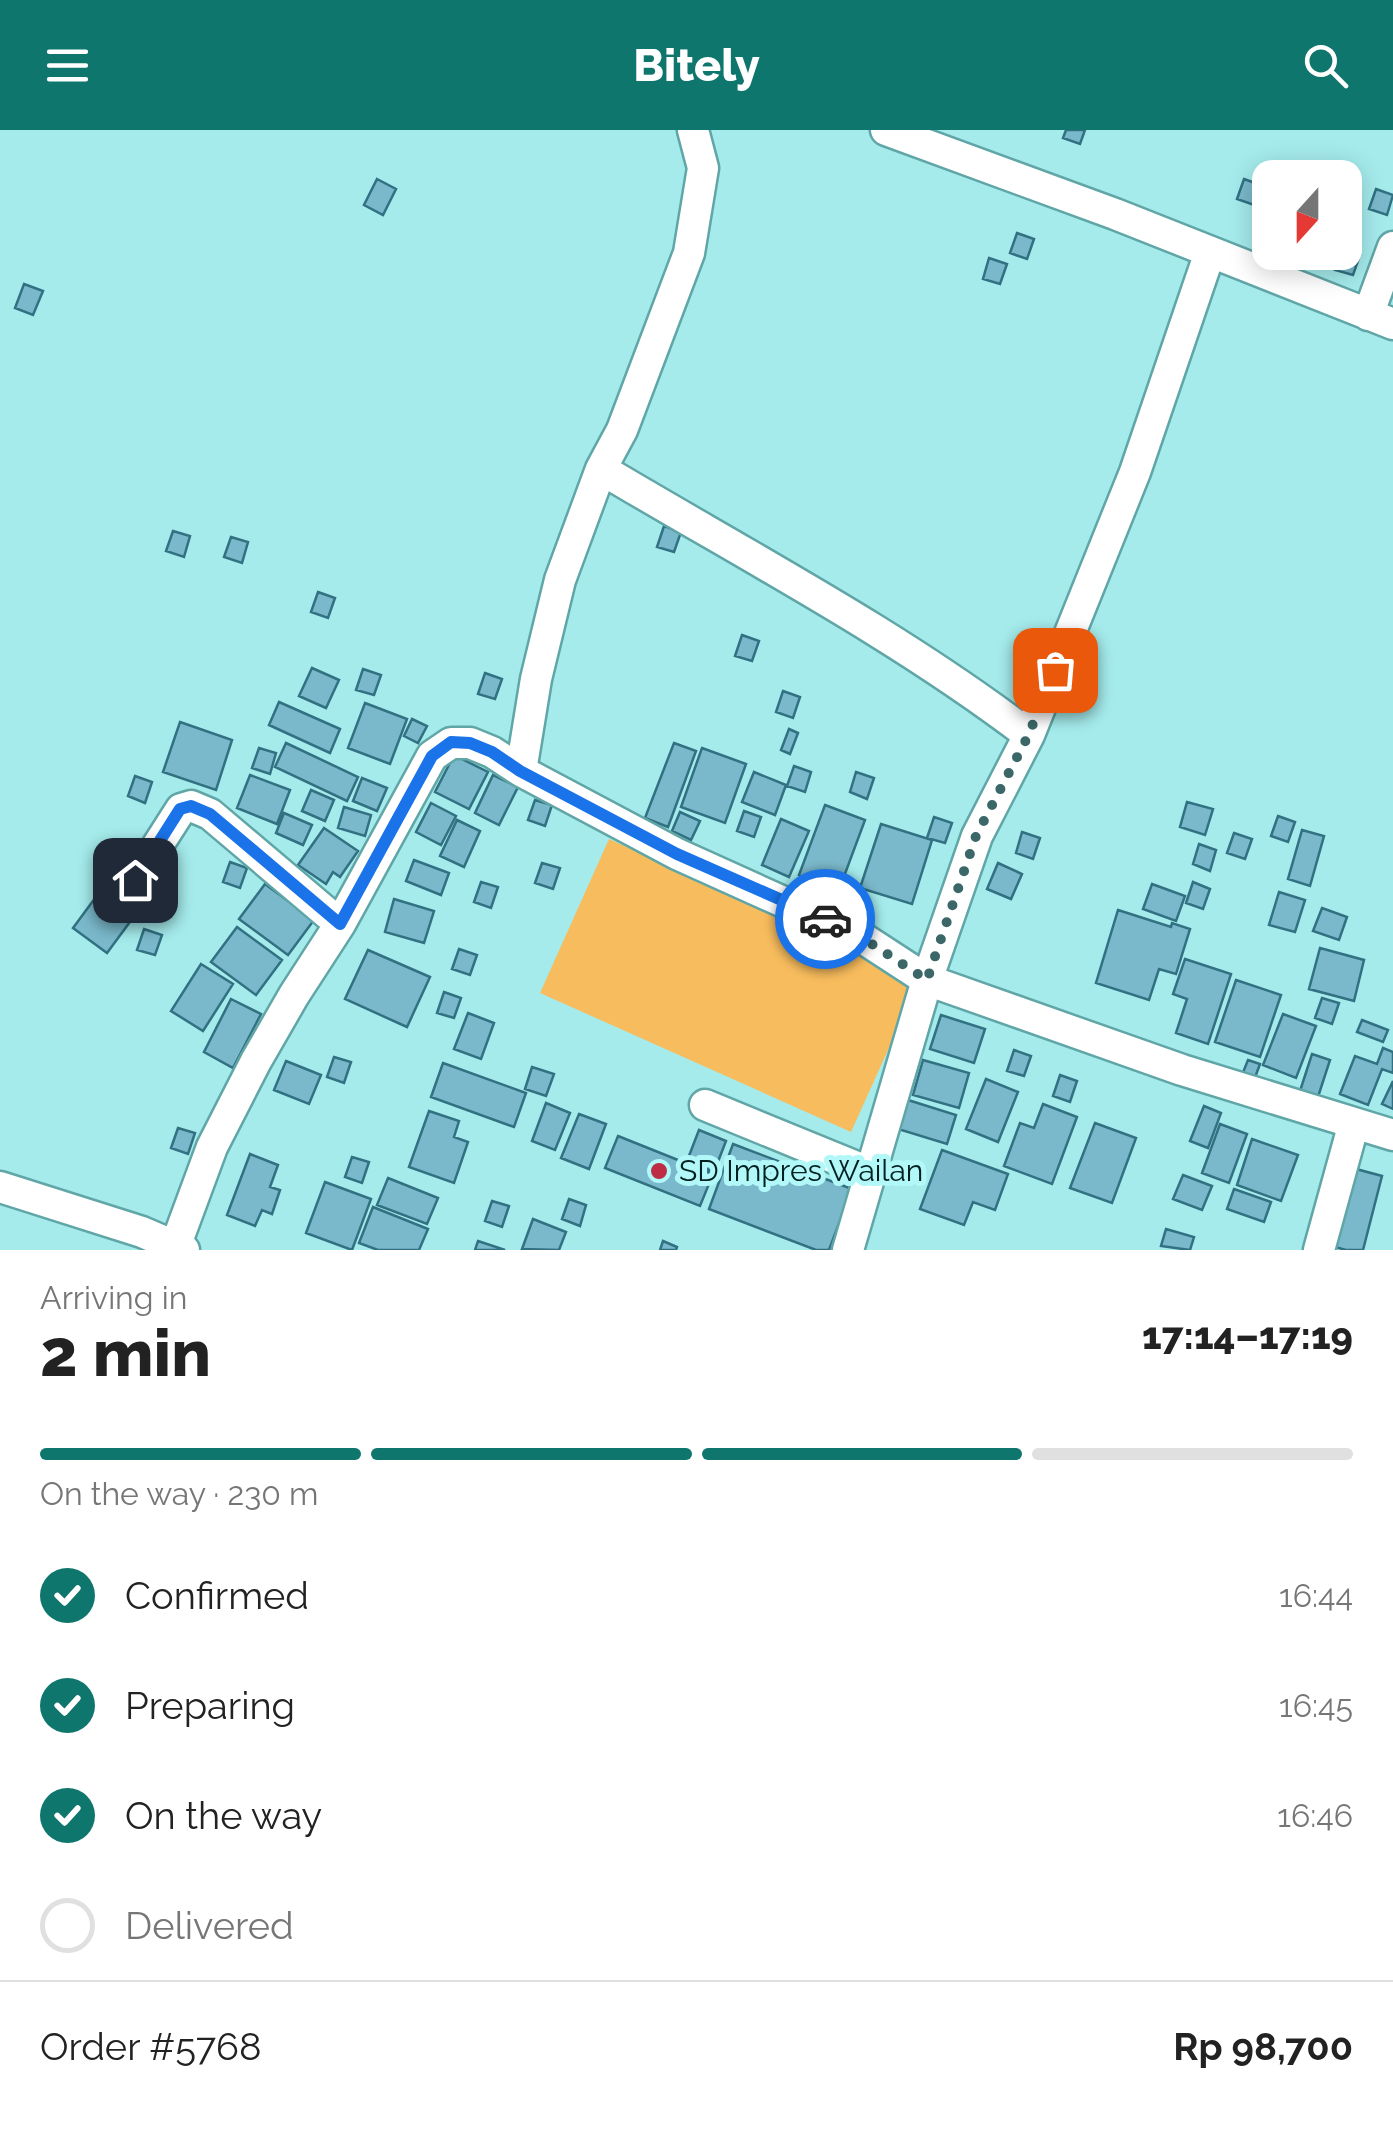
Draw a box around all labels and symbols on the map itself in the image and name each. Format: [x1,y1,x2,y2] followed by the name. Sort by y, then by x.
[1252,160,1362,270] north arrow
[1013,628,1098,713] pin
[93,838,178,923] pin
[775,869,875,969] courier
[679,1153,923,1188] place label: SD Impres Wailan
[648,1160,670,1182] marker: SD Impres Wailan

